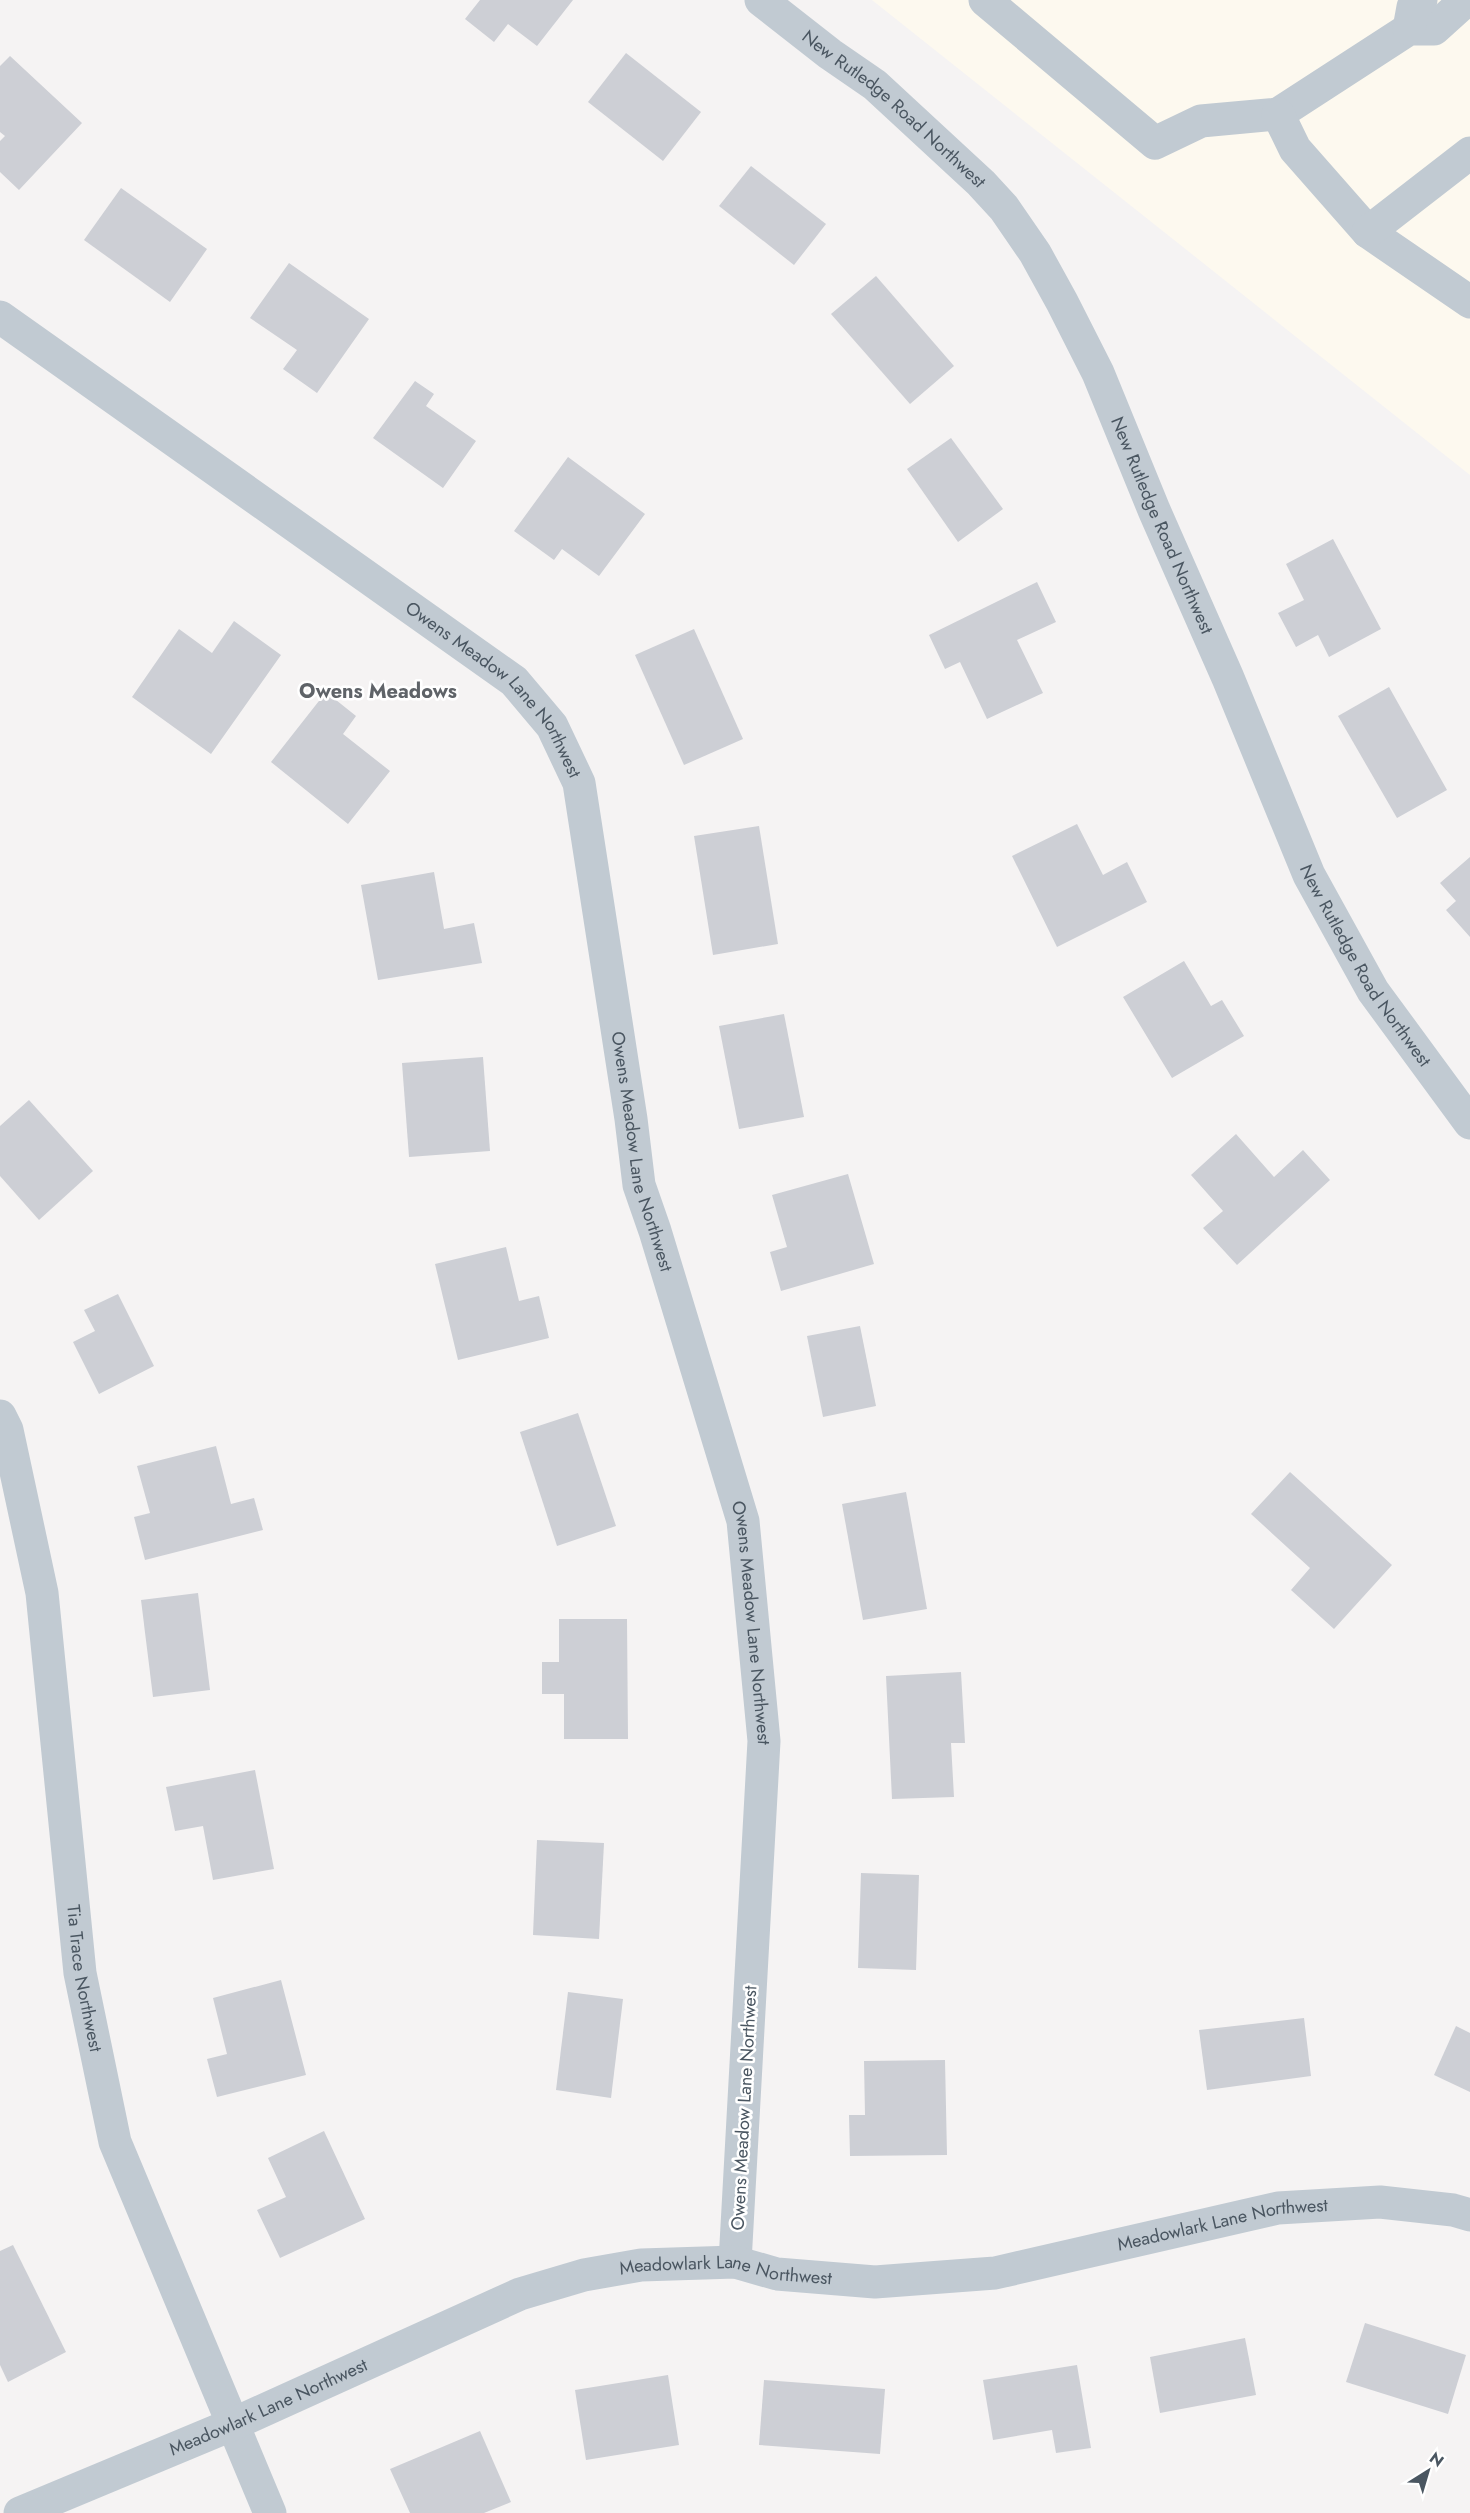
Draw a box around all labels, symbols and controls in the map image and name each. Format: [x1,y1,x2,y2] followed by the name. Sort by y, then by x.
[796,24,993,194] street label: New Rutledge Road Northwest
[1104,413,1220,639] street label: New Rutledge Road Northwest
[400,595,588,783] street label: Owens Meadow Lane Northwest
[299,677,457,706] district label: Owens Meadows
[1293,861,1438,1073] street label: New Rutledge Road Northwest
[605,1030,680,1275] street label: Owens Meadow Lane Northwest
[725,1497,777,1746] street label: Owens Meadow Lane Northwest
[60,1903,109,2055] street label: Tia Trace Northwest
[725,1984,763,2231] street label: Owens Meadow Lane Northwest
[1115,2192,1329,2257] street label: Meadowlark Lane Northwest
[617,2249,833,2291] street label: Meadowlark Lane Northwest
[165,2352,372,2462] street label: Meadowlark Lane Northwest
[1398,2441,1458,2501] north arrow
[1425,2446,1449,2472] text: N

